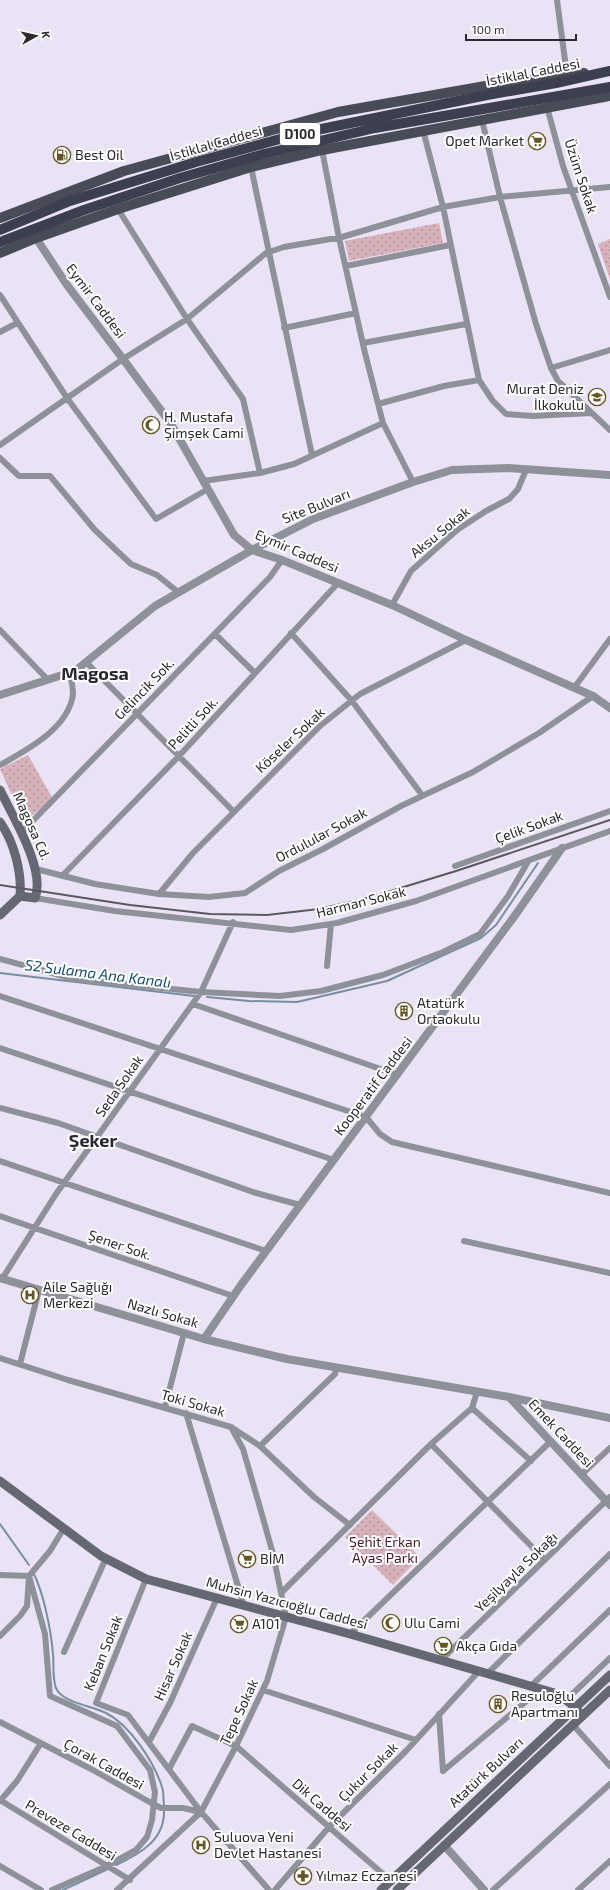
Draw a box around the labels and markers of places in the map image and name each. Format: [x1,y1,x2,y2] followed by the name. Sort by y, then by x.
[527,131,547,151] supermarket icon: Opet Market
[445,132,524,149] place label: Opet Market
[52,145,72,165] fuel station icon: Best Oil
[75,146,125,163] place label: Best Oil
[506,380,584,413] place label: Murat Deniz İlkokulu
[587,387,607,407] school or university icon: Murat Deniz İlkokulu
[164,408,244,442] place label: H. Mustafa Şimşek Cami
[141,415,161,435] mosque icon: H. Mustafa Şimşek Cami
[417,994,480,1027] place label: Atatürk Ortaokulu
[394,1001,414,1021] building icon: Atatürk Ortaokulu
[43,1278,112,1311] place label: Aile Sağlığı Merkezi
[20,1285,40,1305] hospital icon: Aile Sağlığı Merkezi
[237,1549,257,1569] supermarket icon: BİM
[260,1550,285,1567] place label: BİM
[381,1613,401,1633] mosque icon: Ulu Cami
[229,1614,249,1634] supermarket icon: A101
[404,1614,460,1631] place label: Ulu Cami
[252,1615,280,1632] place label: A101
[433,1636,453,1656] supermarket icon: Akça Gıda
[456,1637,517,1655] place label: Akça Gıda
[511,1687,578,1720] place label: Resuloğlu Apartmanı
[488,1694,508,1714] building icon: Resuloğlu Apartmanı
[214,1828,322,1861] place label: Suluova Yeni Devlet Hastanesi
[191,1835,211,1855] hospital icon: Suluova Yeni Devlet Hastanesi
[293,1866,313,1886] pharmacy icon: Yılmaz Eczanesi
[316,1867,417,1884] place label: Yılmaz Eczanesi

